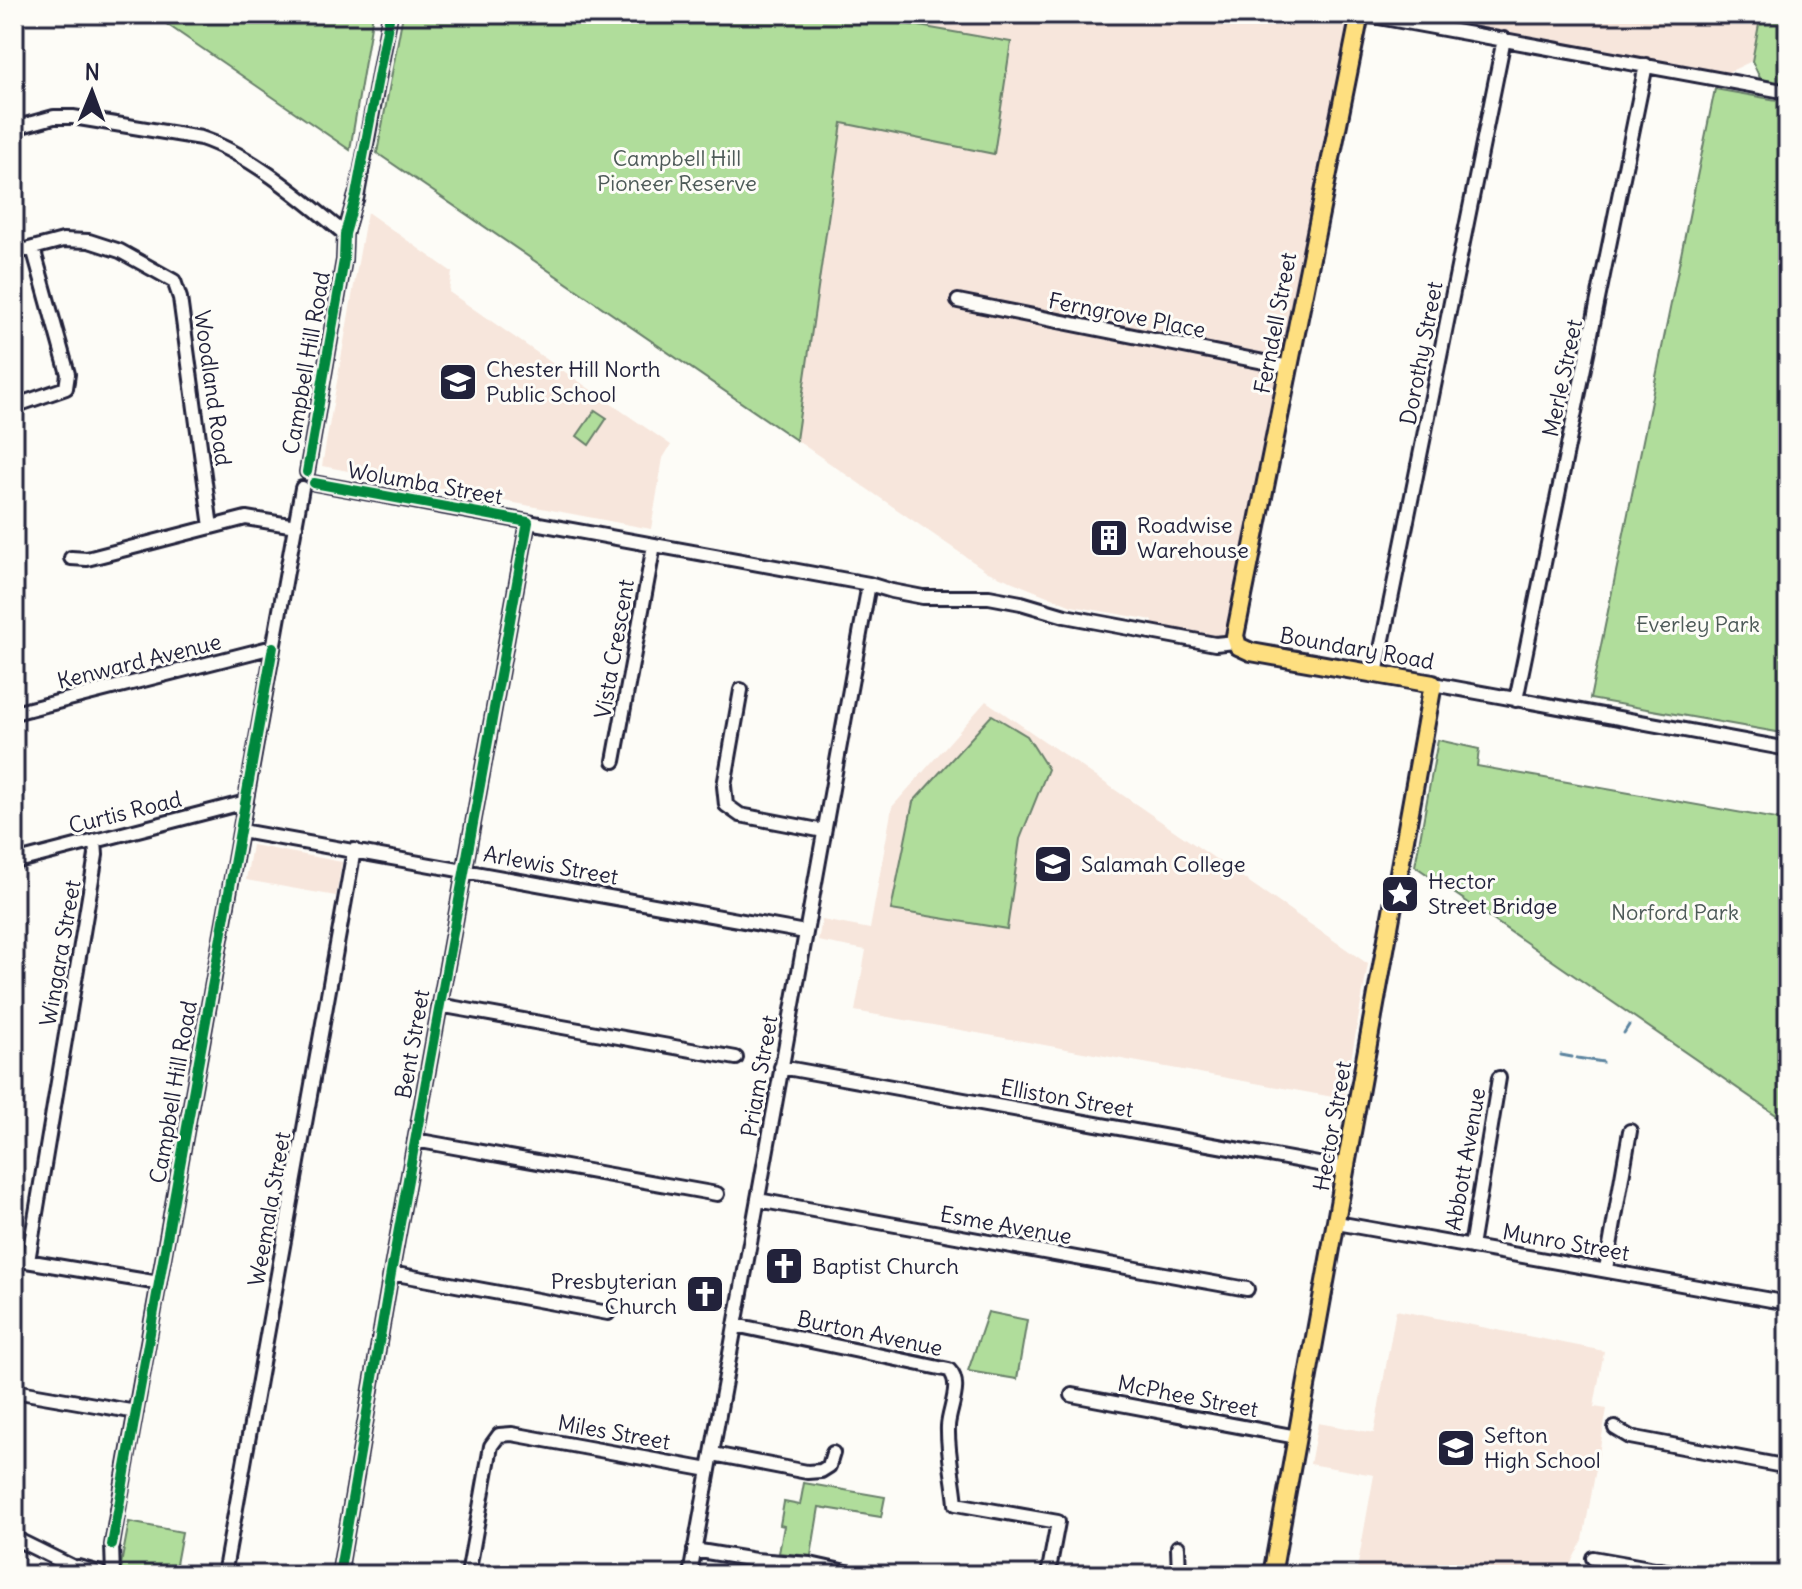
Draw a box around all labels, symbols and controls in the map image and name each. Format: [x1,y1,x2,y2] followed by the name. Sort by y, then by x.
[52,52,132,132] north arrow
[85,58,100,86] text: N
[597,144,757,197] park label: Campbell Hill Pioneer Reserve
[1248,250,1302,396] street label: Ferndell Street
[276,269,336,457] street label: Campbell Hill Road
[1393,279,1449,427] street label: Dorothy Street
[1046,286,1208,344] street label: Ferngrove Place
[188,308,238,468] street label: Woodland Road
[1536,317,1588,439] street label: Merle Street
[486,355,661,408] place label: Chester Hill North Public School
[437,361,479,403] school or university icon: Chester Hill North Public School
[345,456,505,510] street label: Wolumba Street
[1137,511,1249,564] place label: Roadwise Warehouse
[1088,517,1130,559] building icon: Roadwise Warehouse
[588,577,640,721] street label: Vista Crescent
[1636,610,1760,638] park label: Everley Park
[1278,621,1436,675] street label: Boundary Road
[54,627,224,695] street label: Kenward Avenue
[66,784,184,840] street label: Curtis Road
[482,839,620,891] street label: Arlewis Street
[1032,843,1074,885] school or university icon: Salamah College
[1081,850,1246,878] place label: Salamah College
[1428,867,1557,920] place label: Hector Street Bridge
[1379,873,1421,915] place icon: Hector Street Bridge
[33,878,87,1028] street label: Wingara Street
[1611,898,1739,926] park label: Norford Park
[389,987,435,1101] street label: Bent Street
[143,998,203,1186] street label: Campbell Hill Road
[735,1013,783,1139] street label: Priam Street
[1307,1059,1357,1193] street label: Hector Street
[998,1073,1136,1123] street label: Elliston Street
[1439,1085,1491,1233] street label: Abbott Avenue
[242,1130,296,1288] street label: Weemala Street
[938,1200,1074,1250] street label: Esme Avenue
[1500,1217,1632,1267] street label: Munro Street
[763,1245,805,1287] church icon: Baptist Church
[812,1252,959,1280] place label: Baptist Church
[551,1267,677,1320] place label: Presbyterian Church
[684,1273,726,1315] church icon: Presbyterian Church
[795,1304,945,1362] street label: Burton Avenue
[1115,1369,1261,1423] street label: McPhee Street
[556,1408,672,1456] street label: Miles Street
[1484,1421,1601,1474] place label: Sefton High School
[1435,1427,1477,1469] school or university icon: Sefton High School

